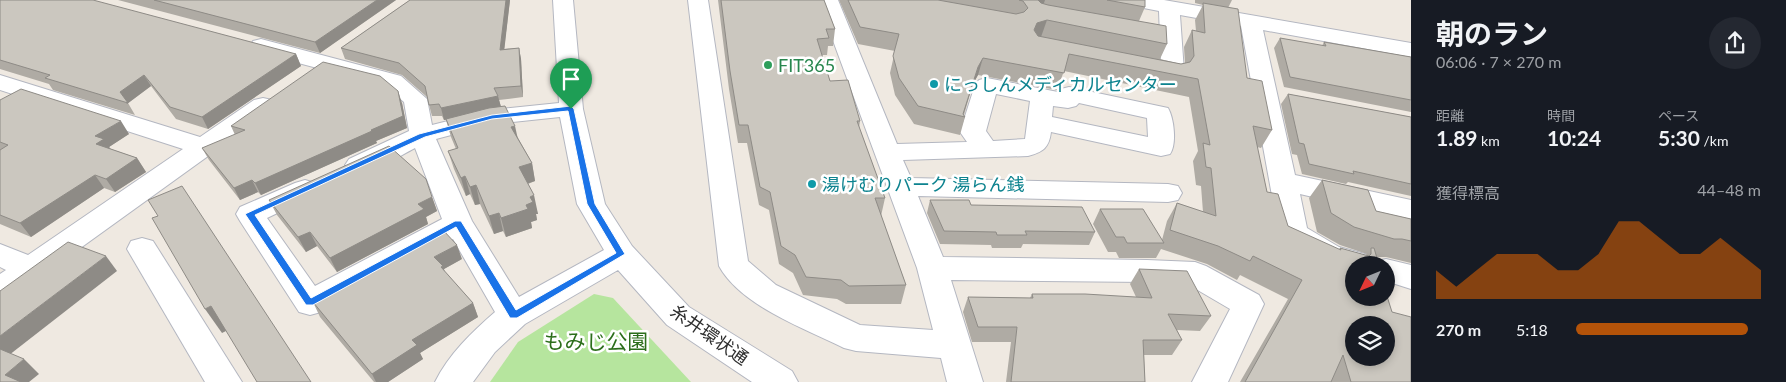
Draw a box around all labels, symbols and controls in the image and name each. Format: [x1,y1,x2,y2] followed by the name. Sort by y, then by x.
[1436,16,1548,50] text: 朝のラン
[1709,17,1761,69] button: share
[1436,52,1561,71] text: 06:06 · 7 × 270 m
[778,54,835,76] place label: FIT365
[550,58,592,109] pin
[762,59,774,71] marker: FIT365
[557,65,585,93] icon: arrive
[944,73,1177,95] place label: にっしんメディカルセンター
[928,78,940,90] marker: にっしんメディカルセンター
[1436,107,1464,124] text: 距離
[1547,107,1575,124] text: 時間
[1658,107,1699,124] text: ペース
[1436,125,1478,150] text: 1.89
[1547,125,1601,150] text: 10:24
[1658,125,1700,150] text: 5:30
[1478,132,1500,149] text: km
[1700,132,1729,149] text: /km
[822,173,1025,195] place label: 湯けむりパーク 湯らん銭
[806,178,818,190] marker: 湯けむりパーク 湯らん銭
[1697,180,1761,199] text: 44–48 m
[1436,183,1500,202] text: 獲得標高
[1345,256,1395,306] north arrow
[1345,256,1395,366] map controls
[667,299,753,369] street label: 糸井環状通
[1345,316,1395,366] button: layers
[1436,320,1481,339] text: 270 m
[1516,320,1548,339] text: 5:18
[544,328,649,353] park label: もみじ公園

